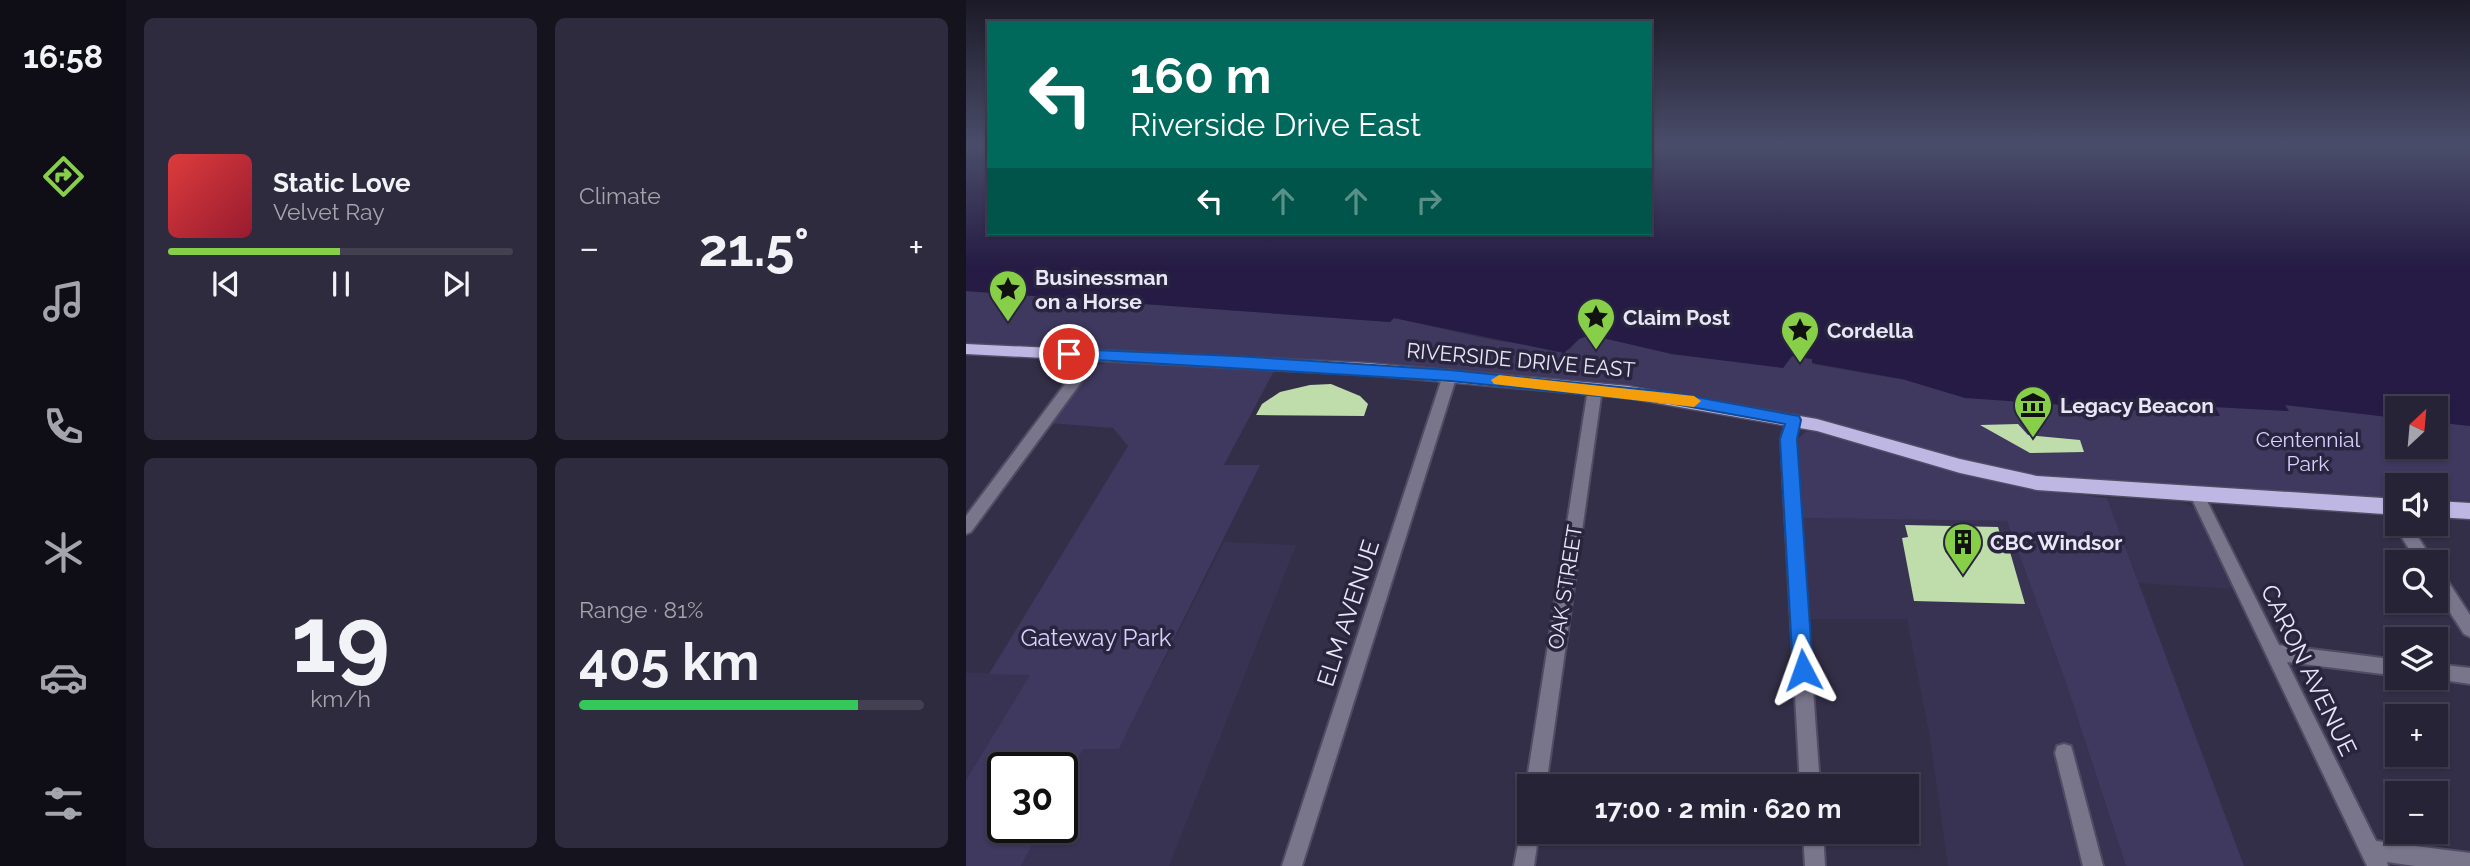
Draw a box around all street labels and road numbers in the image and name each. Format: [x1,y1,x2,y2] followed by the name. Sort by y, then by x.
[1406,338,1637,382] street label: RIVERSIDE DRIVE EAST
[1543,523,1587,651] street label: OAK STREET
[1311,536,1385,690] street label: ELM AVENUE
[2255,580,2363,760] street label: CARON AVENUE

